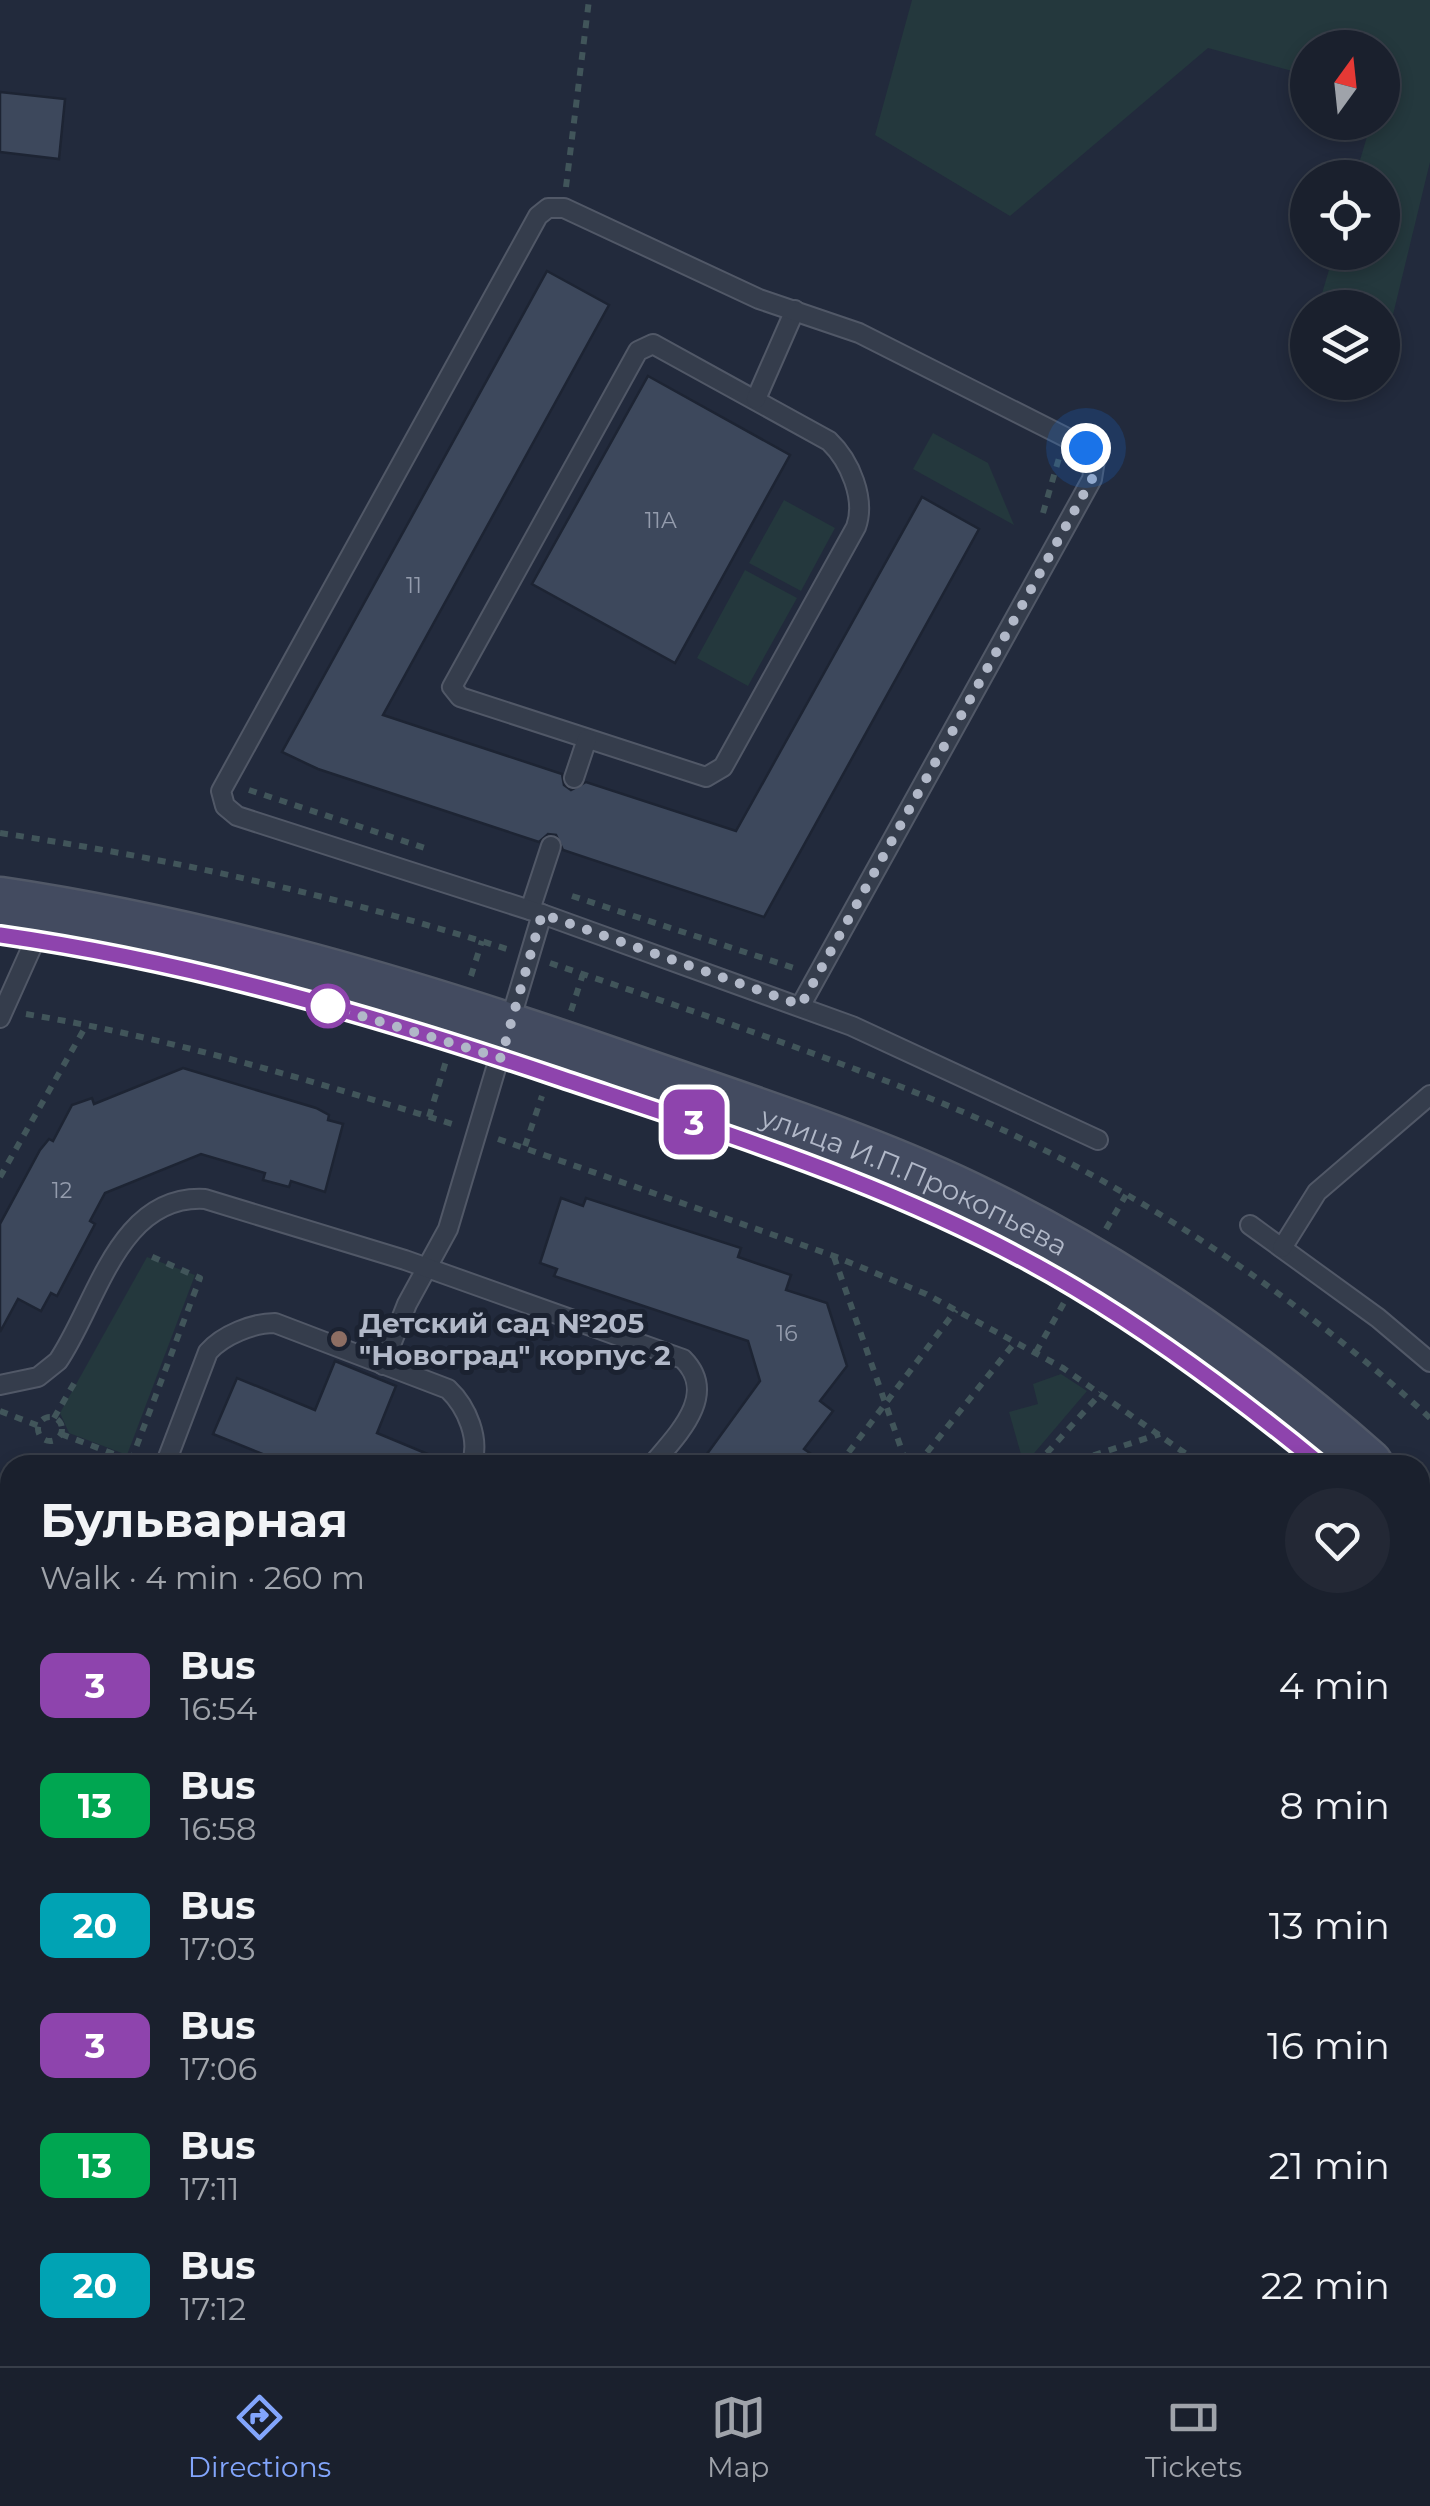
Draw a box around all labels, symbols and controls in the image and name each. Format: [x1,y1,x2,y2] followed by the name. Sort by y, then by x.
[1290,30,1400,140] north arrow
[1290,30,1400,400] map controls
[1290,160,1400,270] button: locate
[1290,290,1400,400] button: layers
[1061,423,1111,473] your location
[645,507,678,534] house number: 11А
[406,572,422,599] house number: 11
[307,985,349,1027] unlabelled marker
[662,1090,726,1154] line badge: 3
[755,1099,1074,1263] street label: улица И.П.Прокопьева
[684,1101,704,1144] text: 3
[52,1177,72,1204] house number: 12
[359,1306,671,1372] place label: Детский сад №205 "Новоград" корпус 2
[776,1320,798,1347] house number: 16
[328,1328,350,1350] marker: Детский сад №205 "Новоград" корпус 2
[1285,1488,1390,1593] button: heart
[40,1491,348,1549] text: Бульварная
[40,1558,365,1597] text: Walk · 4 min · 260 m
[180,1642,255,1689] text: Bus
[1279,1662,1390,1709] text: 4 min
[85,1664,105,1707] text: 3
[180,1689,257,1728] text: 16:54
[180,1762,255,1809] text: Bus
[1280,1782,1390,1829] text: 8 min
[78,1784,112,1827] text: 13
[180,1809,256,1848] text: 16:58
[180,1882,255,1929] text: Bus
[1269,1902,1390,1949] text: 13 min
[73,1904,117,1947] text: 20
[180,1929,255,1968] text: 17:03
[180,2002,255,2049] text: Bus
[1267,2022,1390,2069] text: 16 min
[85,2024,105,2067] text: 3
[180,2049,257,2088] text: 17:06
[180,2122,255,2169] text: Bus
[1269,2142,1390,2189] text: 21 min
[78,2144,112,2187] text: 13
[180,2169,240,2208] text: 17:11
[180,2242,255,2289] text: Bus
[1261,2262,1390,2309] text: 22 min
[73,2264,117,2307] text: 20
[180,2289,246,2328] text: 17:12
[188,2390,331,2484] tab: Directions
[707,2390,769,2484] tab: Map
[1145,2390,1242,2484] tab: Tickets

